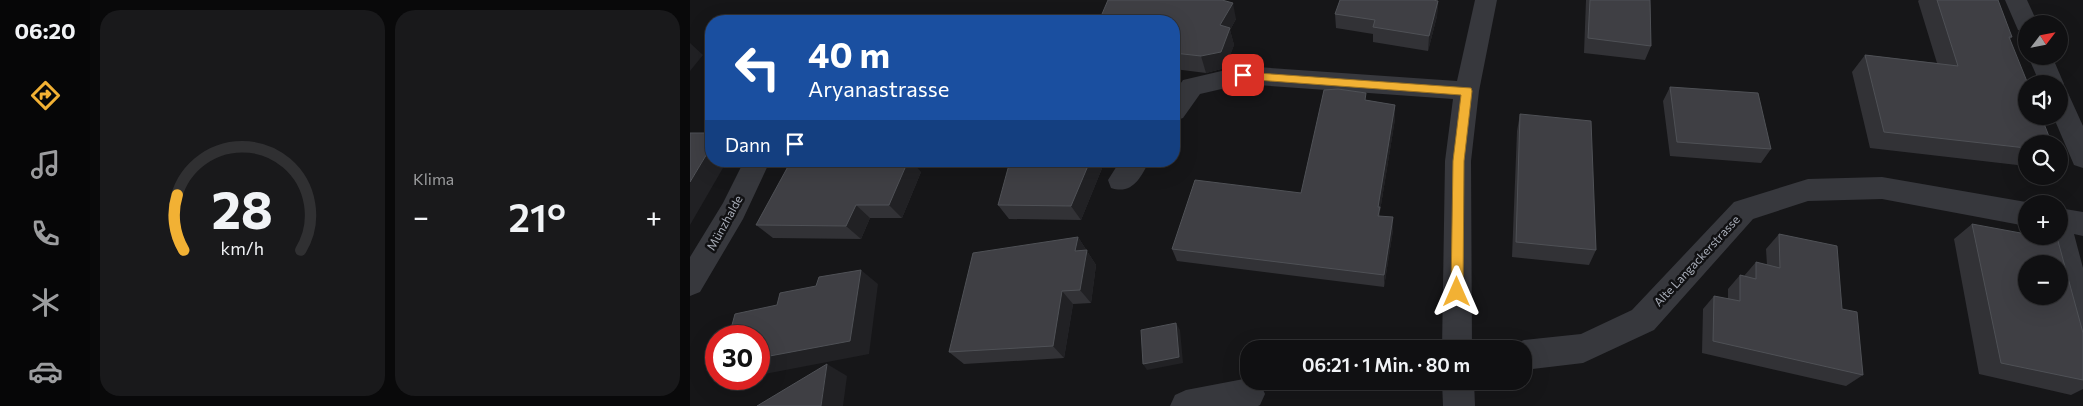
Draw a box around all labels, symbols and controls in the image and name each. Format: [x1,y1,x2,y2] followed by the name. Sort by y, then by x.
[2018,15,2068,65] north arrow
[2018,15,2068,305] map controls
[14,17,76,44] text: 06:20
[808,32,890,75] text: 40 m
[725,35,790,100] icon: left
[1222,54,1264,96] pin
[1229,61,1257,89] icon: arrive
[808,75,949,102] text: Aryanastrasse
[2018,75,2068,125] button: sound
[28,78,63,113] icon: directions
[781,130,809,158] icon: arrive
[725,133,771,156] text: Dann
[2018,135,2068,185] button: search
[28,147,63,182] icon: music
[413,169,454,188] text: Klima
[212,176,273,240] text: 28
[509,193,566,240] text: 21°
[703,193,745,252] street label: Münzhalde
[2018,195,2068,245] button: +
[413,199,429,233] text: −
[646,199,662,233] text: +
[1651,212,1742,309] street label: Alte Langackerstrasse
[28,216,63,251] icon: phone
[221,237,264,259] text: km/h
[2018,255,2068,305] button: −
[1430,265,1482,317] position arrow
[28,285,63,320] icon: climate
[705,325,770,390] speed limit sign: 30
[1302,353,1470,376] text: 06:21 · 1 Min. · 80 m
[28,354,63,389] icon: car

